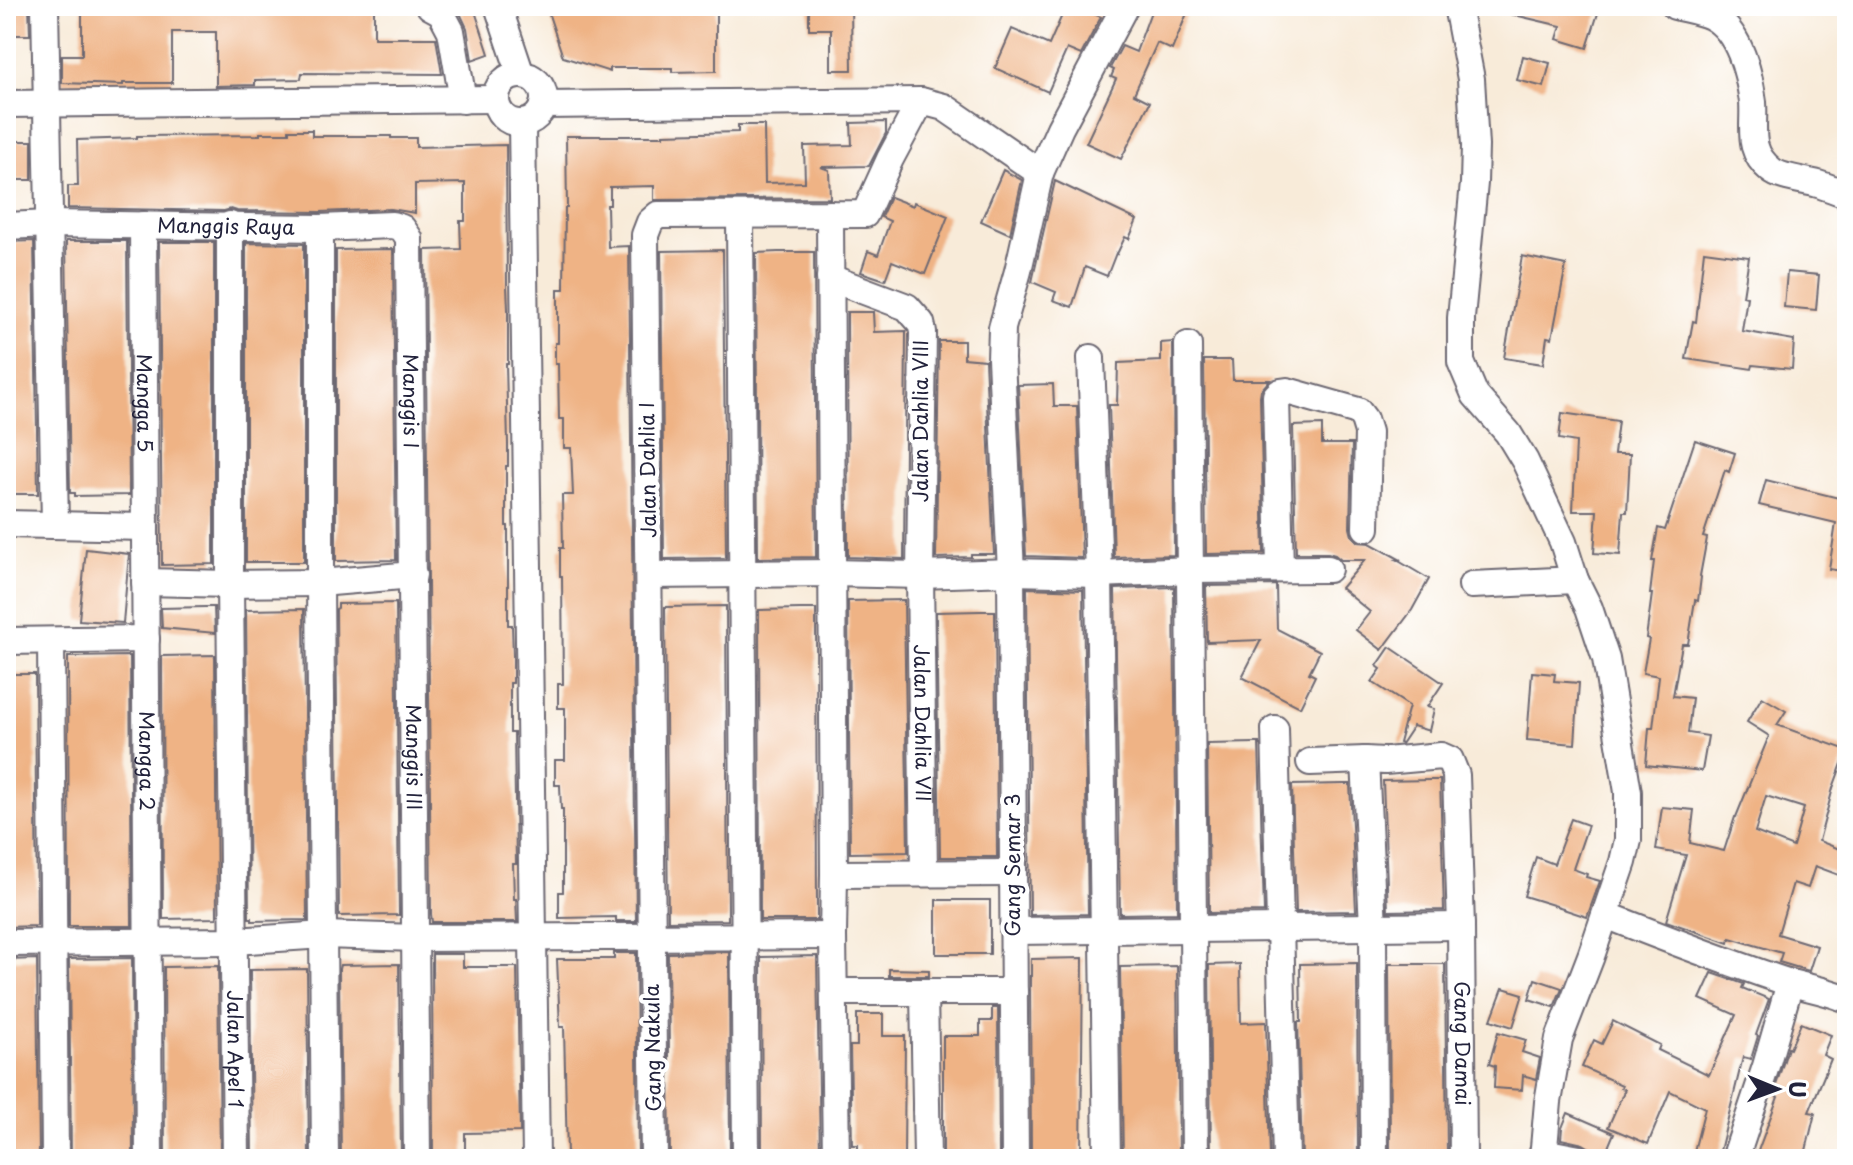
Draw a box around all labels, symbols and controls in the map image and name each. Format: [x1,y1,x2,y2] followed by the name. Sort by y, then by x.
[157,210,295,242] street label: Manggis Raya
[905,340,935,502] street label: Jalan Dahlia VIII
[130,354,160,452] street label: Mangga 5
[396,354,427,449] street label: Manggis I
[631,402,663,538] street label: Jalan Dahlia I
[907,644,939,802] street label: Jalan Dahlia VII
[399,704,430,810] street label: Manggis III
[132,711,163,811] street label: Mangga 2
[997,794,1027,936] street label: Gang Semar 3
[1447,981,1479,1106] street label: Gang Damai
[636,983,668,1112] street label: Gang Nakula
[220,990,251,1108] street label: Jalan Apel 1
[1737,1049,1817,1129] north arrow
[1782,1081,1815,1098] text: U

